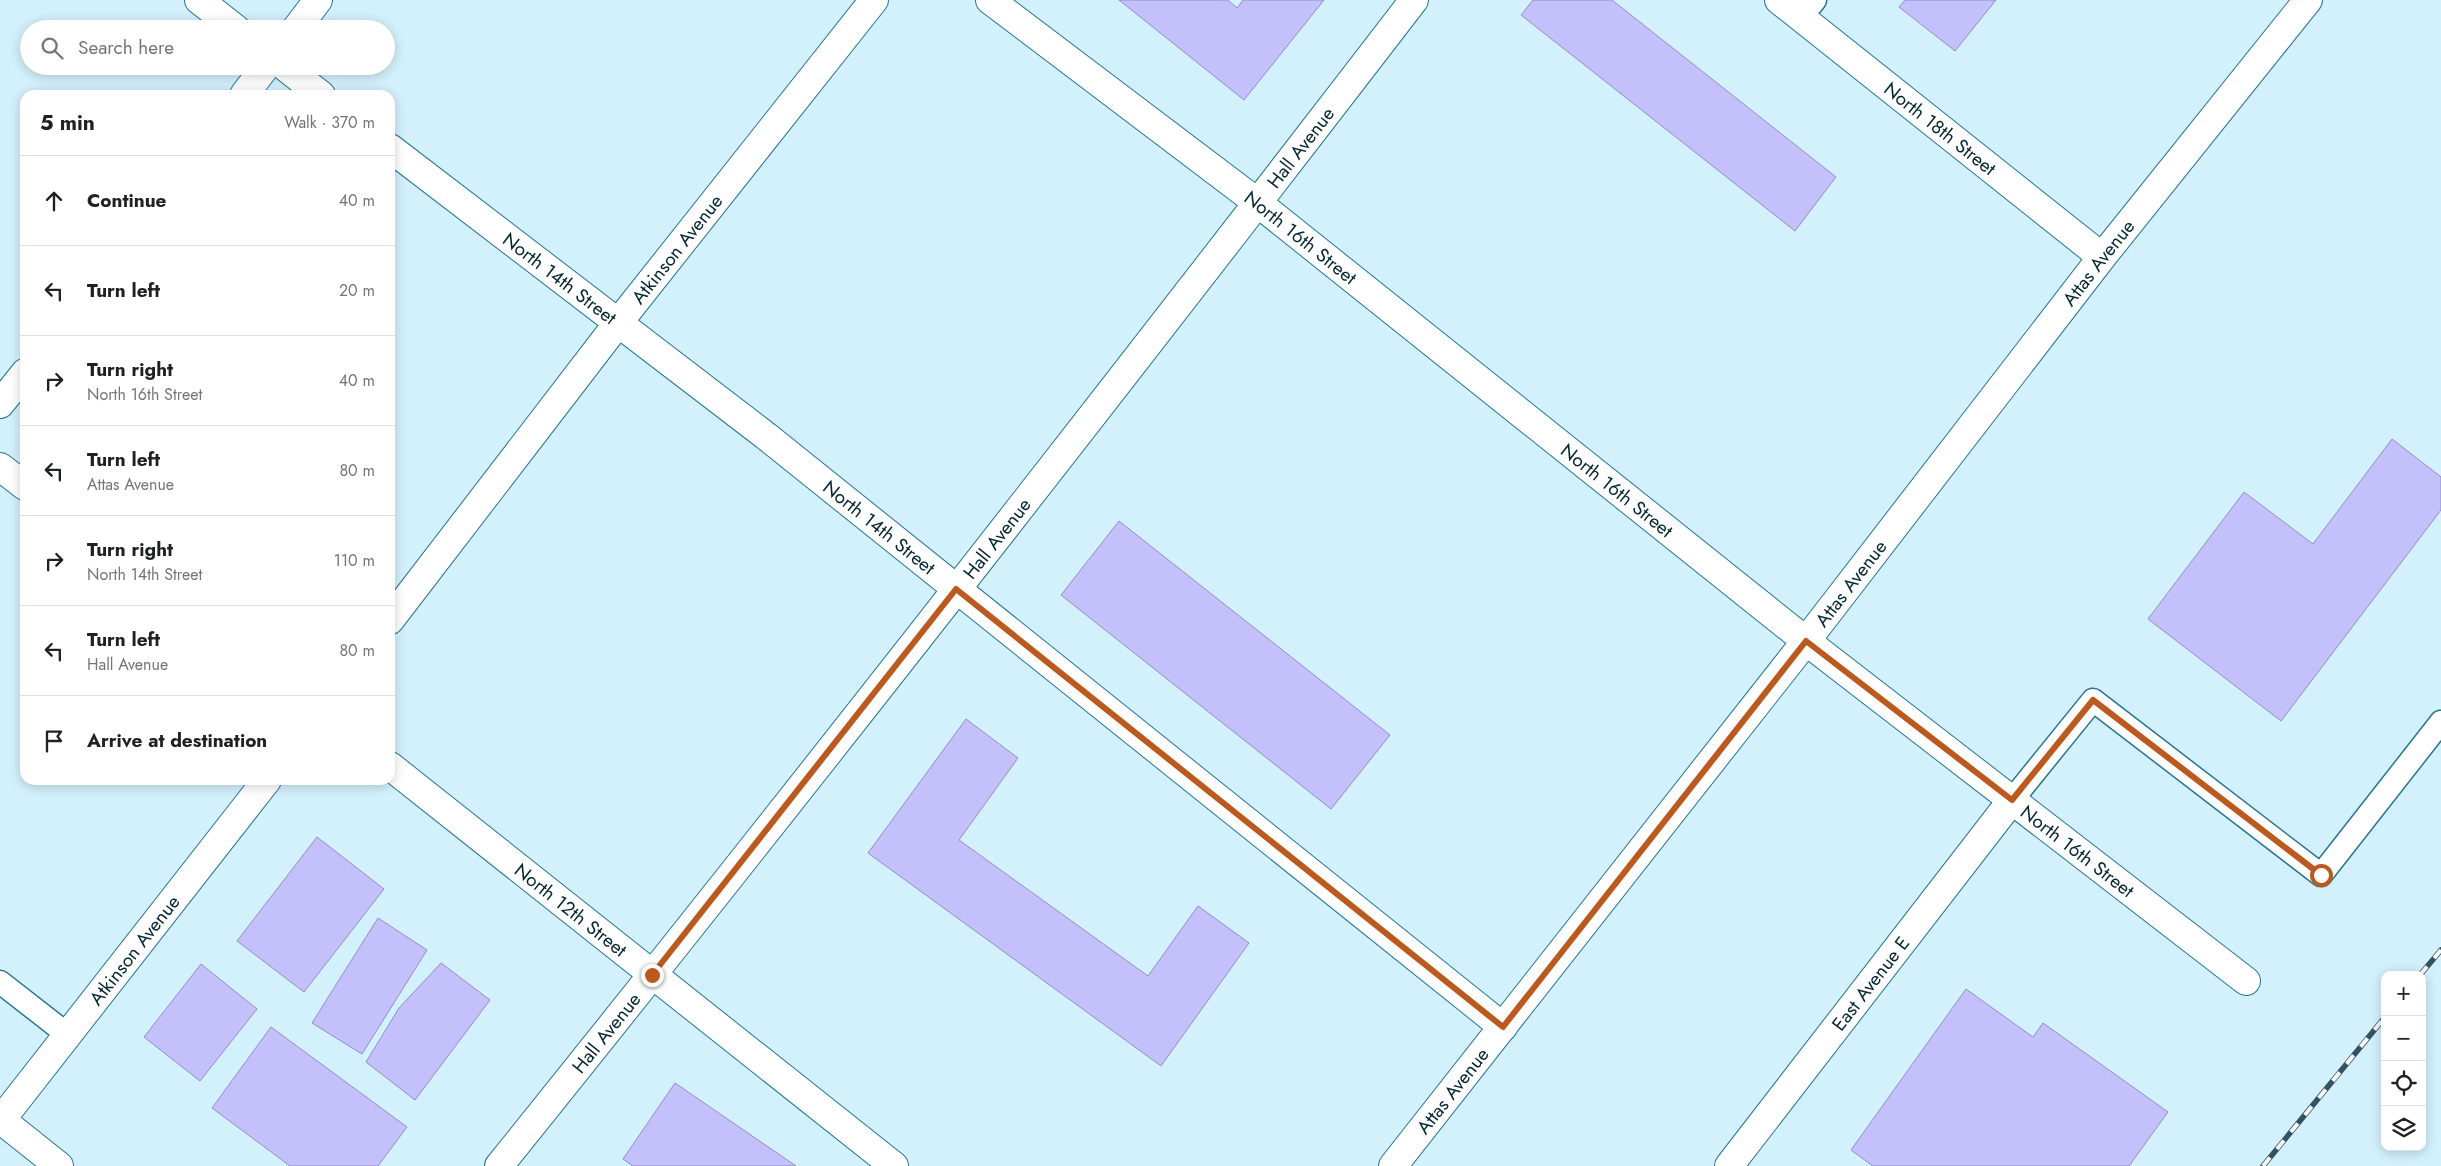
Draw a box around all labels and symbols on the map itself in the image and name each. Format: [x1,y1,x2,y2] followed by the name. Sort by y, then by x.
[1878,76,2002,182] street label: North 18th Street
[1261,101,1341,194] street label: Hall Avenue
[1239,184,1363,291] street label: North 16th Street
[625,188,729,310] street label: Atkinson Avenue
[2056,214,2141,312] street label: Attas Avenue
[497,226,623,331] street label: North 14th Street
[1555,437,1679,544] street label: North 16th Street
[817,474,941,581] street label: North 14th Street
[957,492,1037,585] street label: Hall Avenue
[1809,534,1893,633] street label: Attas Avenue
[2015,799,2140,904] street label: North 16th Street
[509,857,633,963] street label: North 12th Street
[2310,864,2333,887] route start
[83,889,186,1011] street label: Atkinson Avenue
[1825,931,1916,1036] street label: East Avenue E
[641,964,664,987] route end
[566,987,647,1079] street label: Hall Avenue
[1410,1042,1495,1140] street label: Attas Avenue

